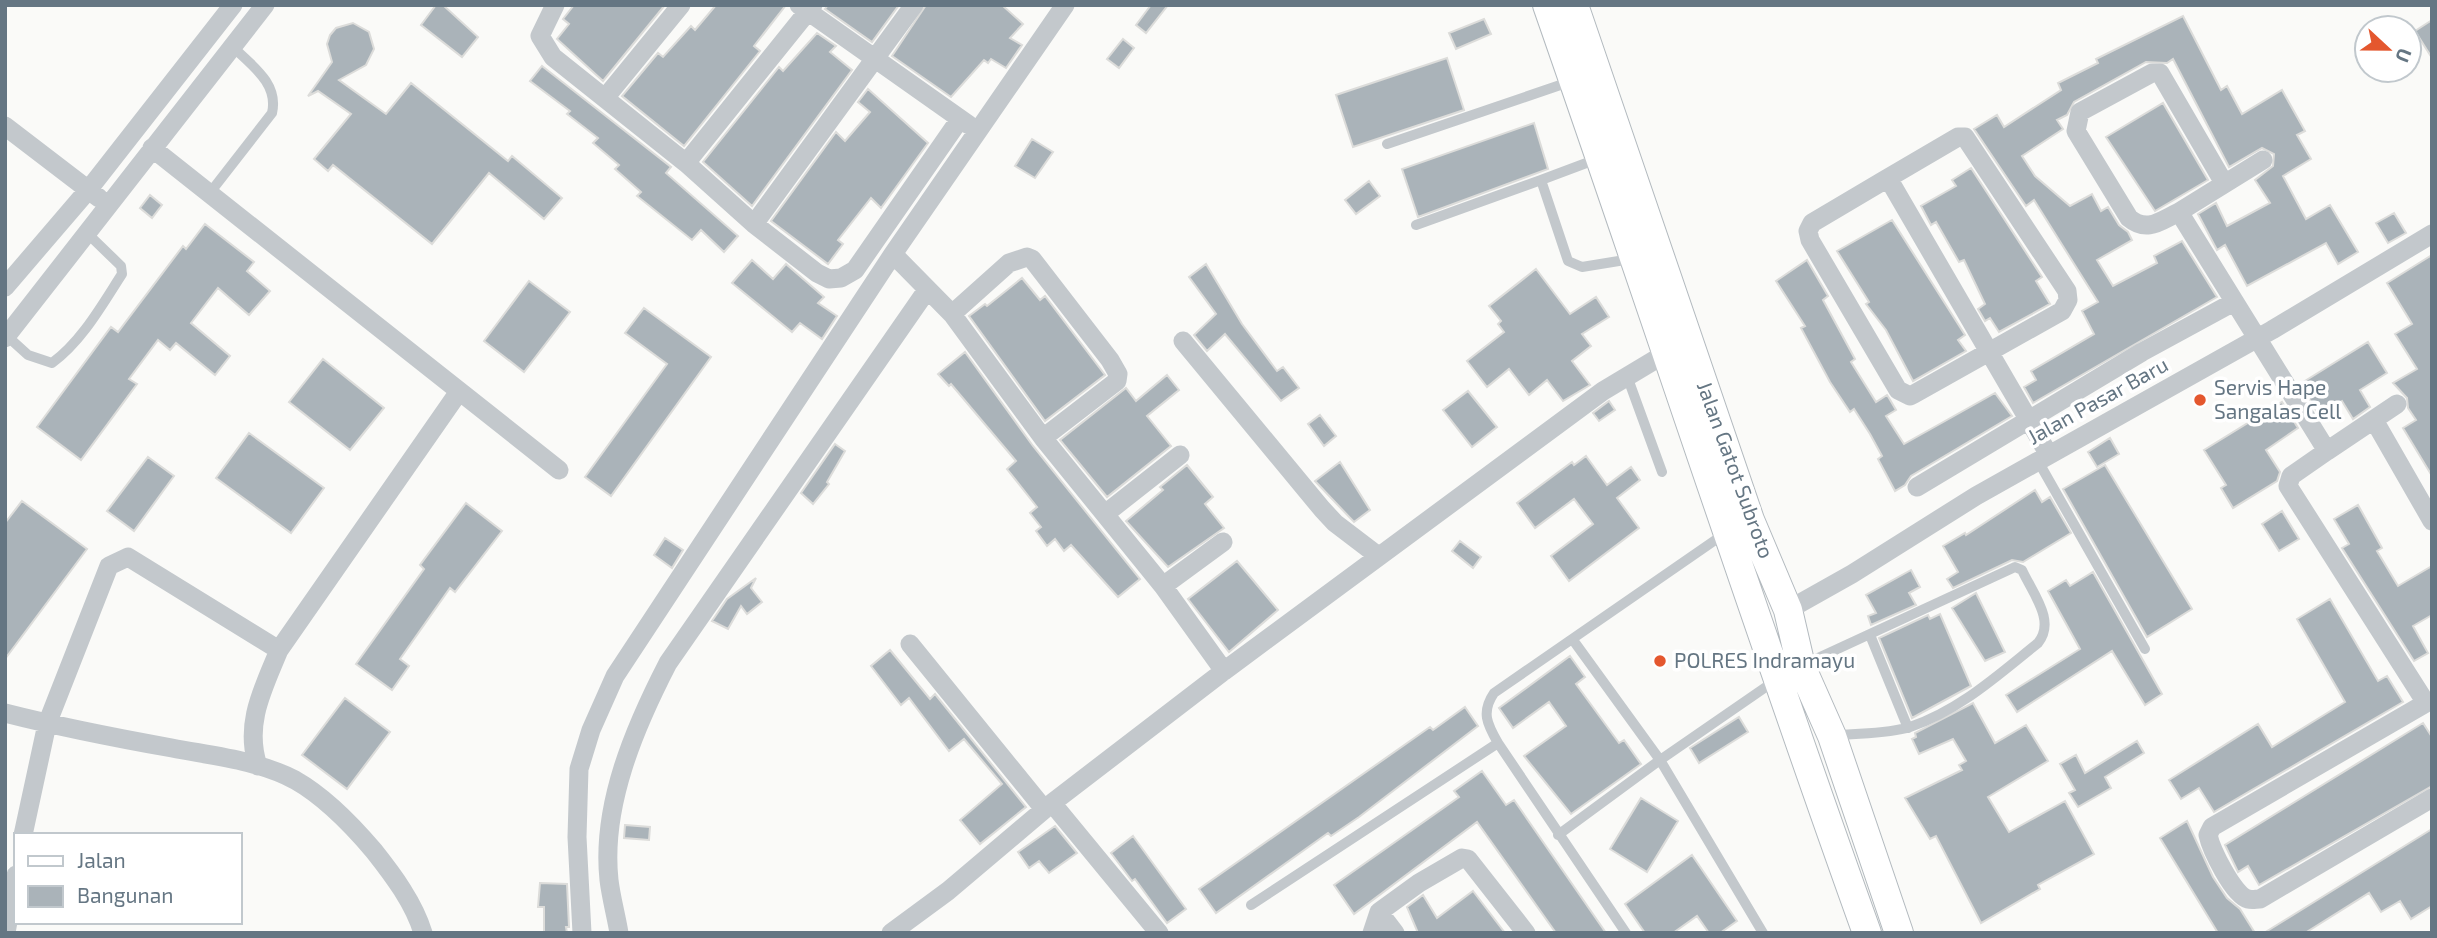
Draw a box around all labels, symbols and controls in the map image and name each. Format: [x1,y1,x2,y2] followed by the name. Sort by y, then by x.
[2353,14,2423,84] north arrow
[2391,45,2417,66] text: U
[2023,351,2172,449] street label: Jalan Pasar Baru
[2214,374,2342,423] place label: Servis Hape Sangalas Cell
[1693,378,1780,561] street label: Jalan Gatot Subroto
[2192,392,2208,408] marker: Servis Hape Sangalas Cell
[1674,647,1855,672] place label: POLRES Indramayu
[1652,653,1668,669] marker: POLRES Indramayu
[14,833,242,924] legend
[77,847,126,872] text: Jalan
[77,882,173,907] text: Bangunan

